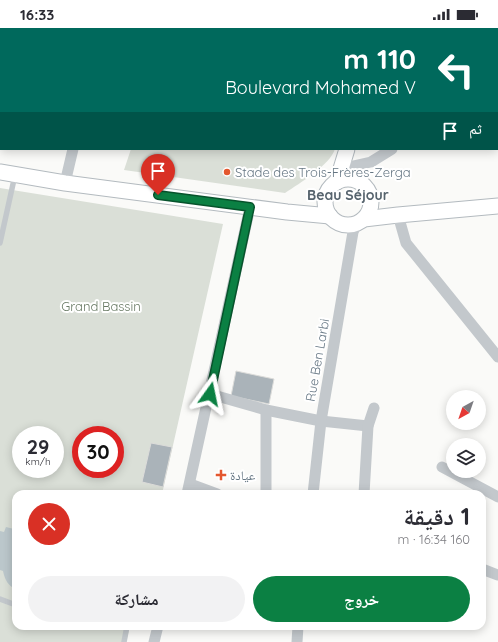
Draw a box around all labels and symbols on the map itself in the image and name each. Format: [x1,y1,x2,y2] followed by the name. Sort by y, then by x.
[141,154,175,195] pin
[235,164,411,180] place label: Stade des Trois-Frères-Zerga
[222,167,232,177] marker: Stade des Trois-Frères-Zerga
[307,186,389,204] district label: Beau Séjour
[61,298,141,314] park label: Grand Bassin
[302,317,332,403] street label: Rue Ben Larbi
[189,373,231,415] position arrow
[446,390,486,430] north arrow
[72,426,124,478] speed limit sign: 30
[230,467,256,483] place label: عيادة
[215,469,227,481] marker: عيادة

